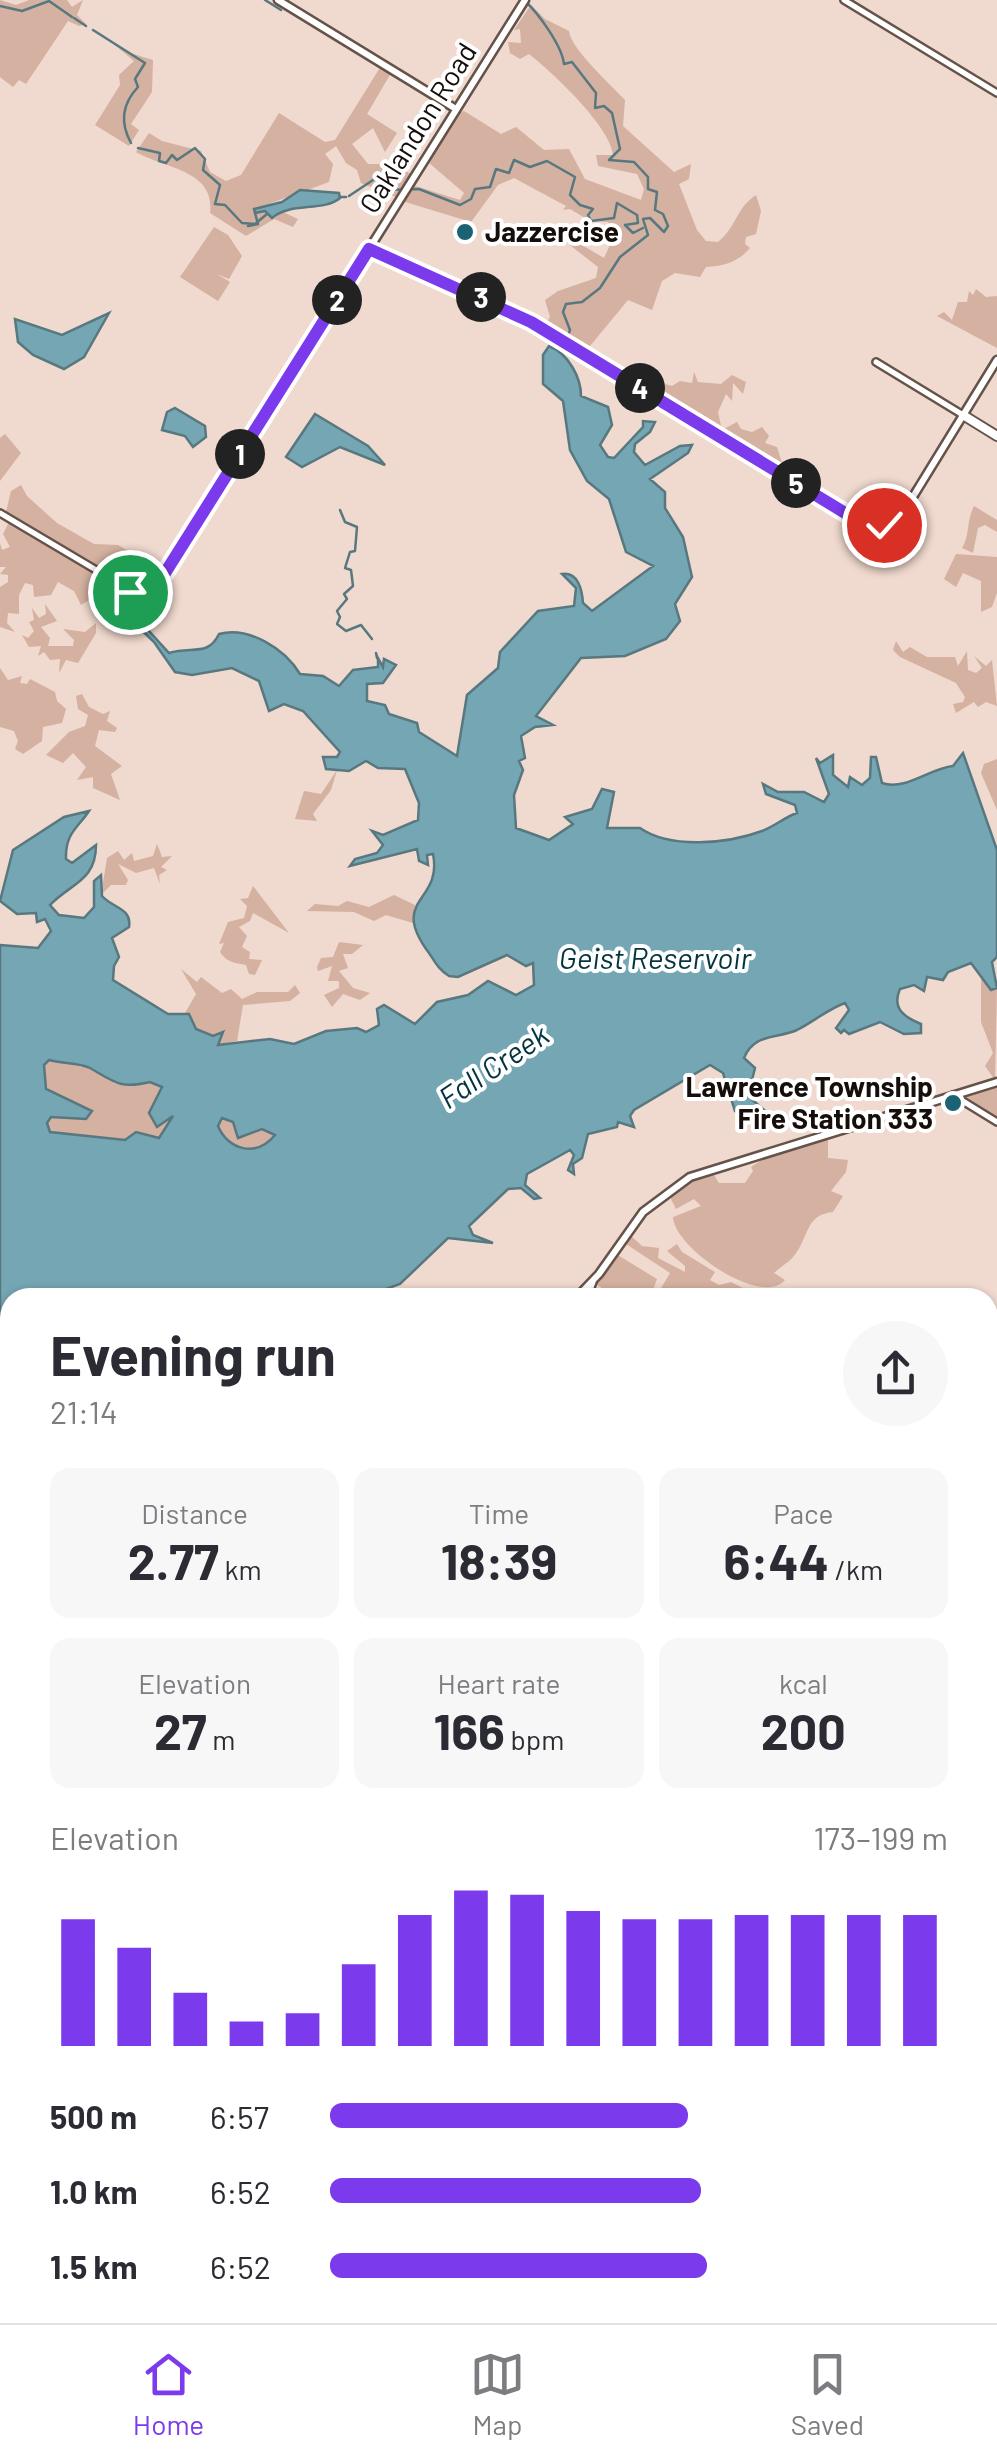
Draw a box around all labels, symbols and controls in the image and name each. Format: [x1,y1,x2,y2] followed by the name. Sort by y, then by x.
[351,36,483,219] street label: Oaklandon Road
[485,214,619,248] place label: Jazzercise
[454,221,476,243] marker: Jazzercise
[456,272,506,322] pin: 3
[312,275,362,325] pin: 2
[473,280,489,314] text: 3
[329,283,345,317] text: 2
[615,363,665,413] pin: 4
[632,371,648,405] text: 4
[215,429,265,479] pin: 1
[235,437,245,471] text: 1
[771,458,821,508] pin: 5
[788,466,804,500] text: 5
[842,483,927,568] pin
[857,498,912,553] icon: check
[88,550,173,635] pin
[103,565,158,620] icon: arrive
[559,939,753,975] water label: Geist Reservoir
[431,1015,555,1115] water label: Fall Creek
[686,1069,933,1135] place label: Lawrence Township Fire Station 333
[942,1092,964,1114] marker: Lawrence Township Fire Station 333
[50,1321,336,1387] text: Evening run
[843,1321,948,1426] button: share
[50,1392,118,1430] text: 21:14
[141,1496,248,1530] text: Distance
[469,1496,529,1530] text: Time
[773,1496,833,1530] text: Pace
[128,1530,219,1590] text: 2.77
[441,1530,557,1590] text: 18:39
[724,1530,829,1590] text: 6:44
[219,1552,262,1586] text: km
[829,1552,883,1586] text: /km
[138,1666,251,1700] text: Elevation
[438,1666,560,1700] text: Heart rate
[779,1666,828,1700] text: kcal
[154,1700,207,1760] text: 27
[434,1700,505,1760] text: 166
[761,1700,846,1760] text: 200
[207,1722,235,1756] text: m
[505,1722,564,1756] text: bpm
[50,1818,179,1856] text: Elevation
[813,1818,948,1856] text: 173–199 m
[50,2097,137,2135] text: 500 m
[210,2097,269,2135] text: 6:57
[50,2172,138,2210] text: 1.0 km
[210,2172,271,2210] text: 6:52
[50,2247,137,2285] text: 1.5 km
[210,2247,271,2285] text: 6:52
[133,2347,204,2441] tab: Home
[470,2347,525,2441] tab: Map
[791,2347,864,2441] tab: Saved

